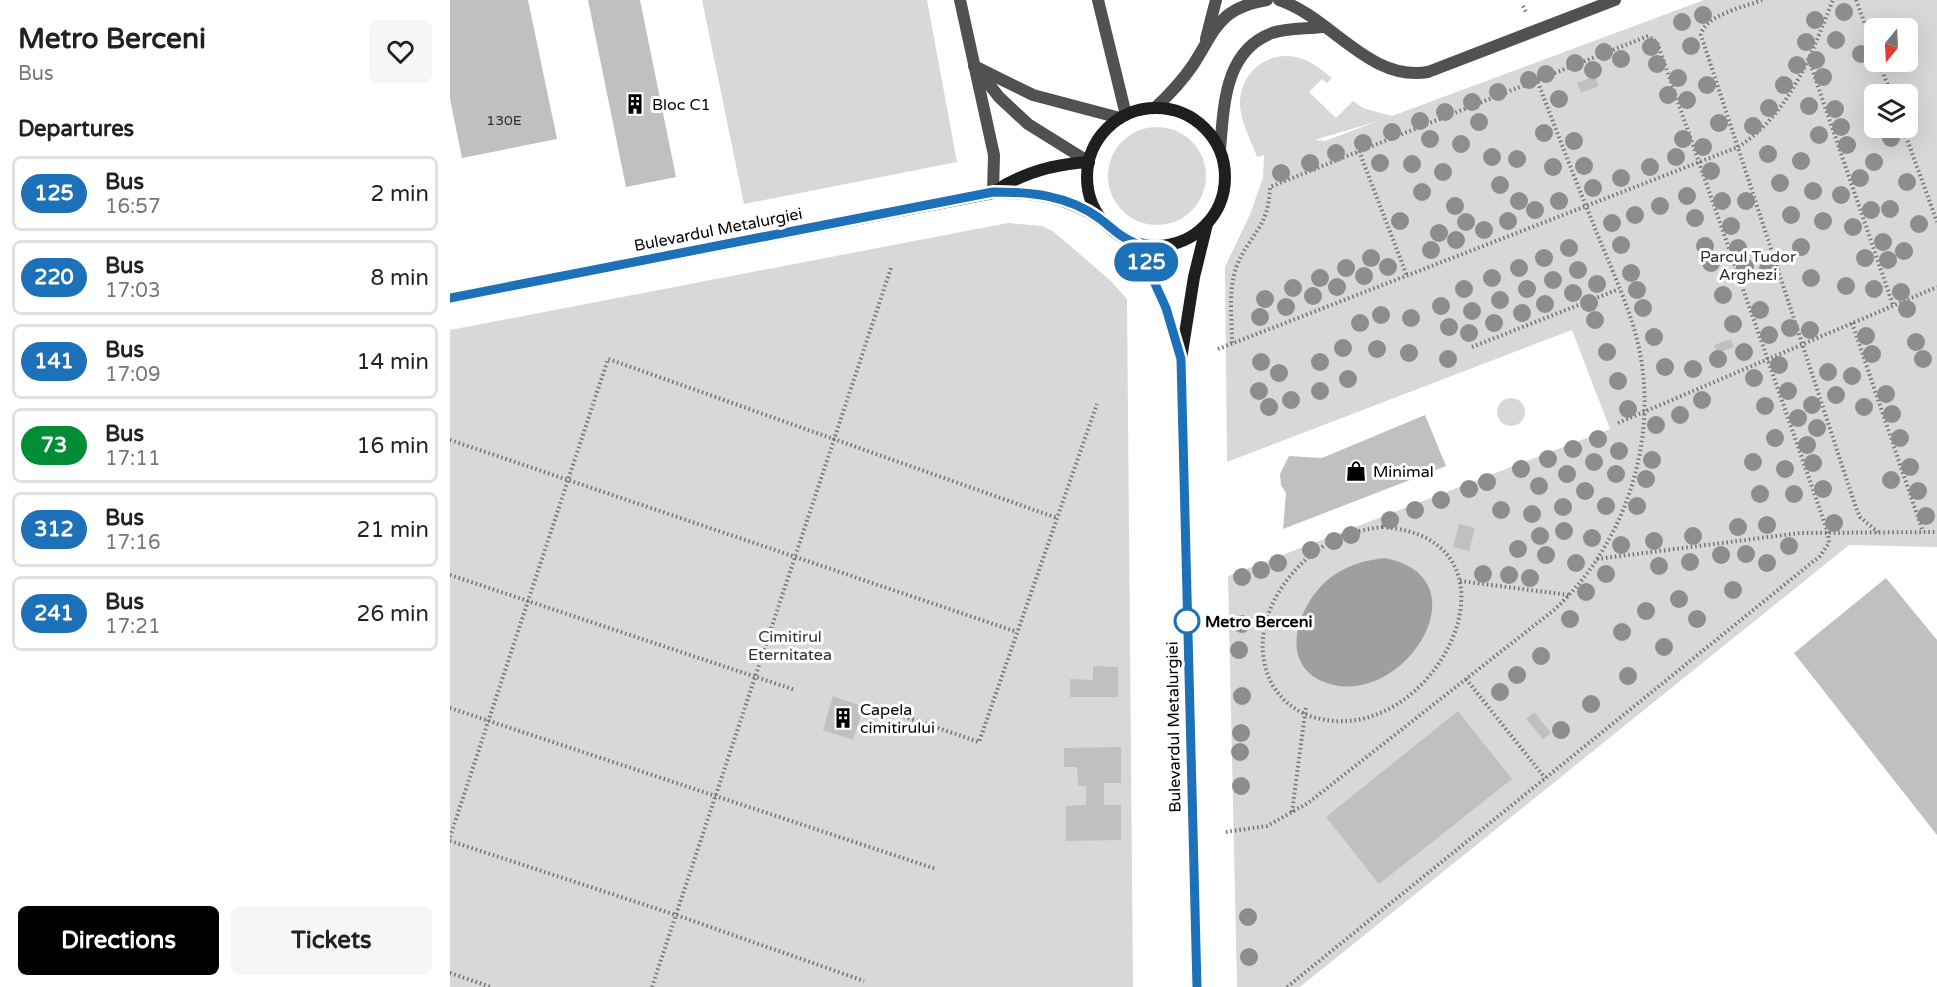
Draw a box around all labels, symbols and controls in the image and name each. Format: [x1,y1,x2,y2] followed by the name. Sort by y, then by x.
[1864,18,1918,72] north arrow
[1864,18,1918,138] map controls
[369,20,432,83] button: heart
[18,22,206,56] text: Metro Berceni
[18,62,54,86] text: Bus
[1864,84,1918,138] button: layers
[623,92,647,116] building icon: Bloc C1
[652,95,711,115] place label: Bloc C1
[486,112,522,129] house number: 130E
[18,116,134,142] text: Departures
[105,169,144,195] text: Bus
[34,181,74,206] text: 125
[370,181,429,207] text: 2 min
[105,195,160,219] text: 16:57
[632,204,804,256] street label: Bulevardul Metalurgiei
[1112,242,1180,282] line badge: 125
[1700,247,1797,285] park label: Parcul Tudor Arghezi
[1126,250,1166,275] text: 125
[105,253,144,279] text: Bus
[34,265,74,290] text: 220
[370,265,429,291] text: 8 min
[105,279,160,303] text: 17:03
[105,337,144,363] text: Bus
[34,349,74,374] text: 141
[357,349,429,375] text: 14 min
[105,363,160,387] text: 17:09
[105,421,144,447] text: Bus
[41,433,67,458] text: 73
[357,433,429,459] text: 16 min
[105,447,160,471] text: 17:11
[1344,459,1368,483] shop icon: Minimal
[1373,462,1434,482] place label: Minimal
[105,505,144,531] text: Bus
[34,517,74,542] text: 312
[357,517,429,543] text: 21 min
[105,531,160,555] text: 17:16
[105,589,144,615] text: Bus
[34,601,74,626] text: 241
[357,601,429,627] text: 26 min
[1174,608,1200,634] marker: Metro Berceni
[1205,612,1312,632] place label: Metro Berceni
[105,615,160,639] text: 17:21
[748,627,832,665] park label: Cimitirul Eternitatea
[1163,641,1185,813] street label: Bulevardul Metalurgiei
[860,700,935,738] place label: Capela cimitirului
[831,706,855,730] building icon: Capela cimitirului
[18,906,219,975] button: Directions
[231,906,432,975] button: Tickets

